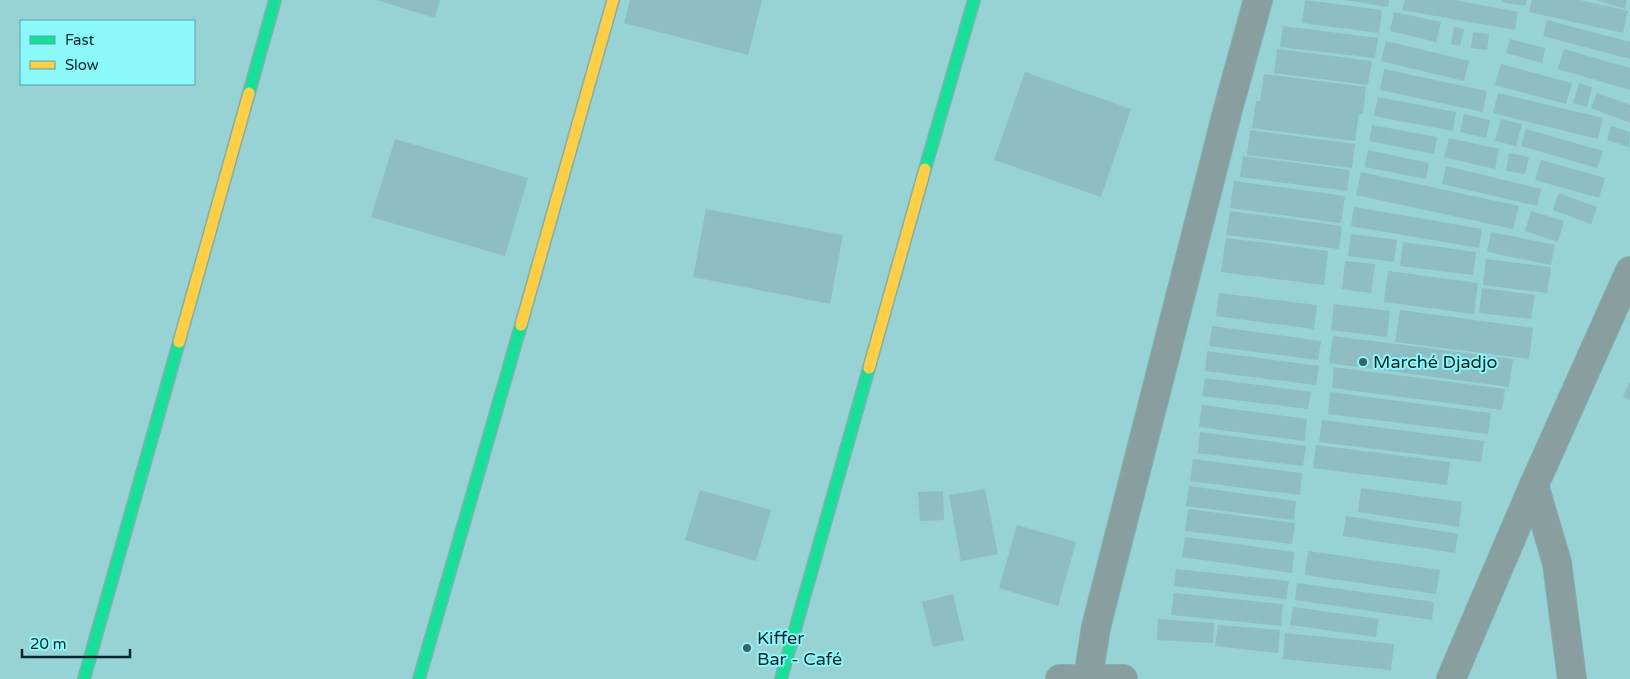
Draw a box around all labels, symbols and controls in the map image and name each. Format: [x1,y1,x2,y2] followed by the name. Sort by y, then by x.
[20,20,195,85] legend
[65,31,95,49] text: Fast
[65,56,99,74] text: Slow
[1373,351,1498,373] place label: Marché Djadjo
[1357,356,1369,368] marker: Marché Djadjo
[22,626,130,658] scale bar
[757,627,842,670] place label: Kiffer Bar - Café
[30,635,67,653] text: 20 m
[741,642,753,654] marker: Kiffer Bar - Café

